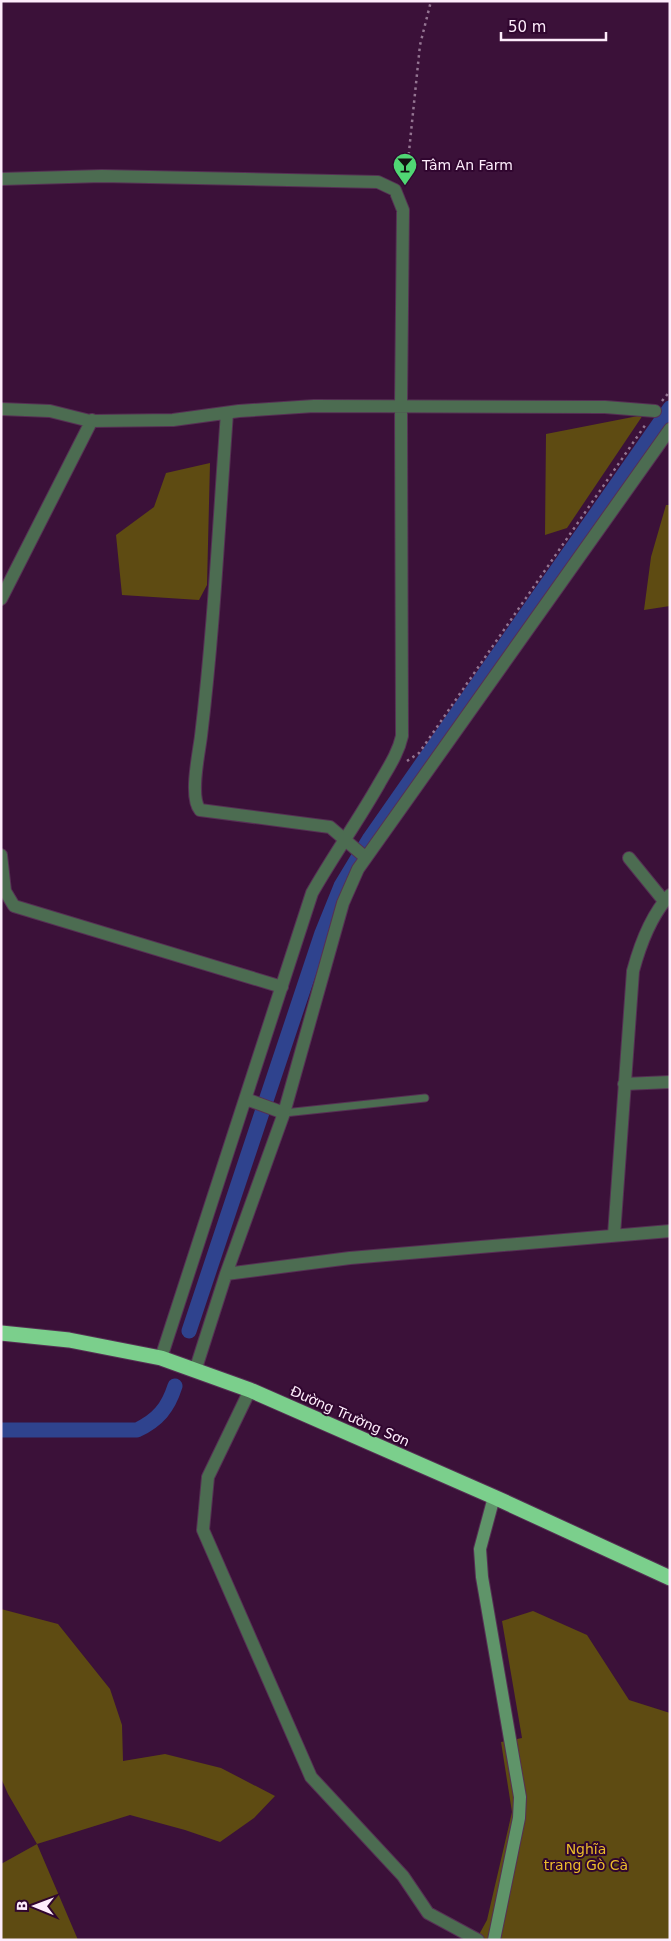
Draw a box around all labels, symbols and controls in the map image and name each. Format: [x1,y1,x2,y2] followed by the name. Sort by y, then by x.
[501,10,606,42] scale bar
[508,18,546,36] text: 50 m
[392,152,418,186] bar icon: Tâm An Farm
[421,157,513,173] place label: Tâm An Farm
[288,1383,412,1449] street label: Đường Trường Sơn
[544,1841,628,1873] park label: Nghĩa trang Gò Cà
[10,1881,60,1931] north arrow
[14,1900,30,1911] text: B

